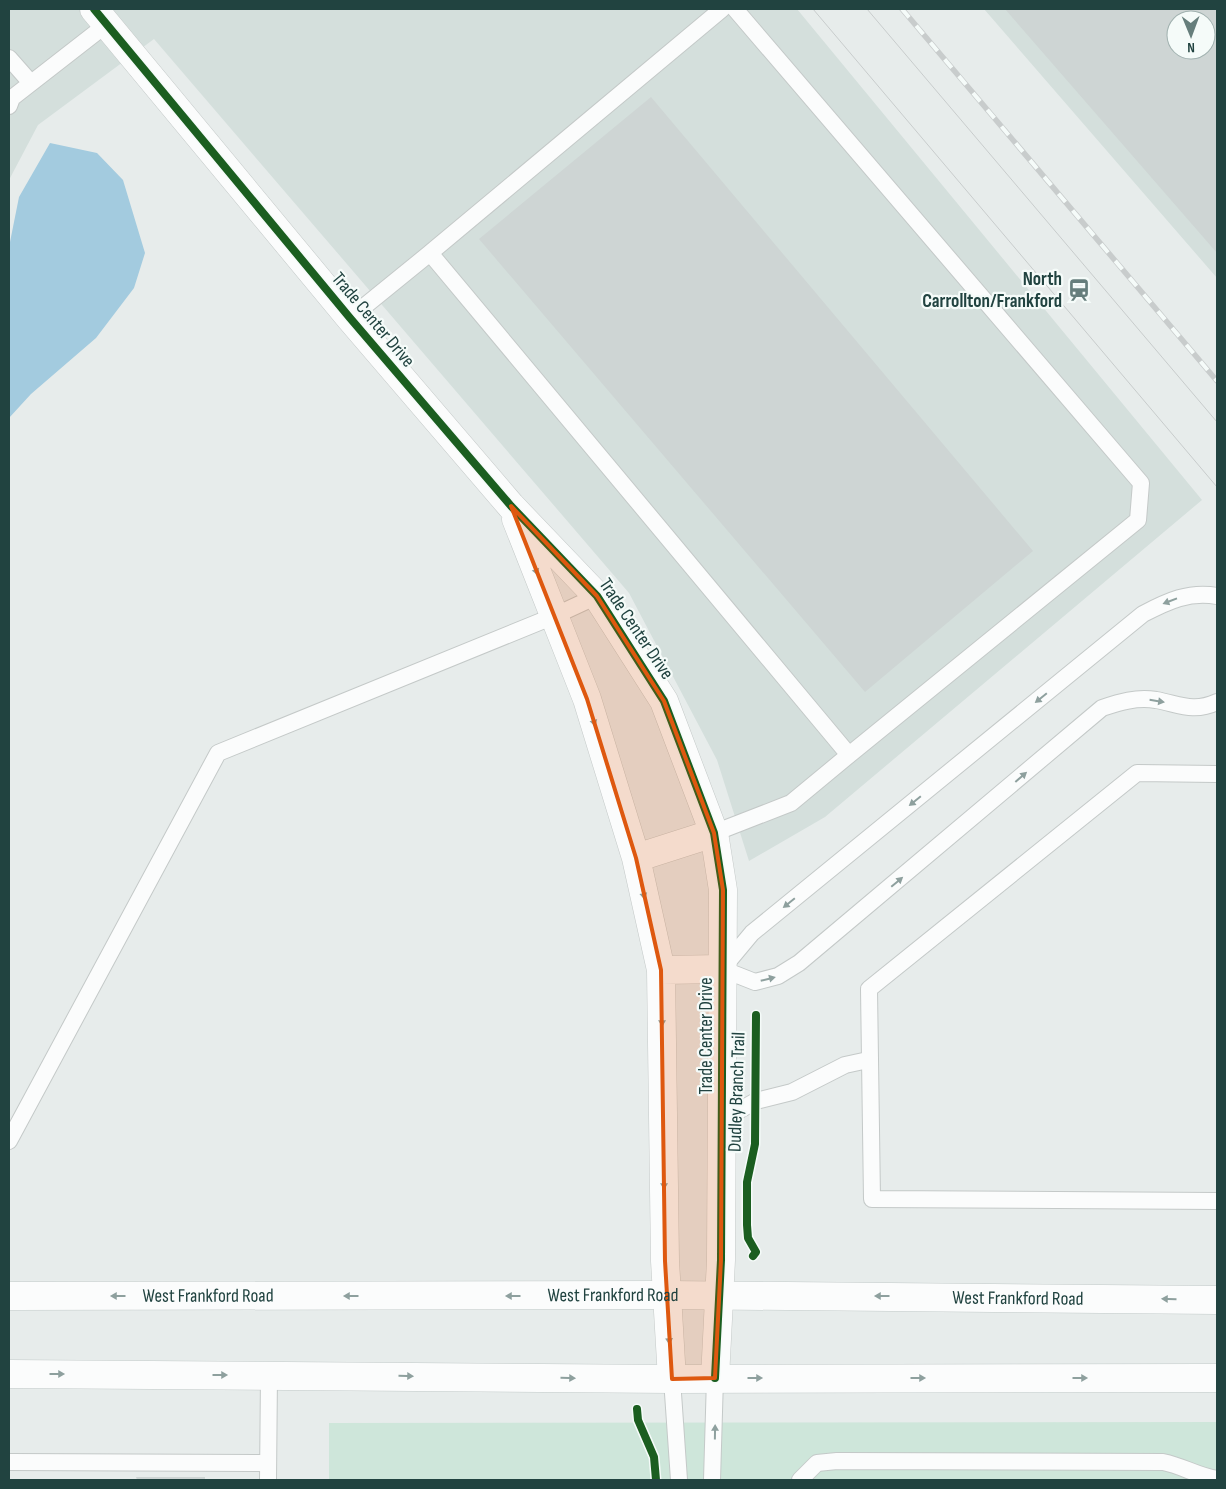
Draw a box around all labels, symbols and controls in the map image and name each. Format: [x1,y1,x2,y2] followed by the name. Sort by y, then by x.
[1166,10,1216,60] north arrow
[1187,39,1195,56] text: N
[327,268,419,372] street label: Trade Center Drive
[922,268,1062,313] place label: North Carrollton/Frankford
[1066,277,1092,303] station icon: North Carrollton/Frankford
[531,561,539,576] one-way arrow
[594,574,678,684] street label: Trade Center Drive
[1162,597,1177,605] one-way arrow
[1034,692,1047,703] one-way arrow
[1149,698,1165,706] one-way arrow
[590,712,598,727] one-way arrow
[1015,772,1028,783] one-way arrow
[909,795,922,806] one-way arrow
[890,876,903,887] one-way arrow
[639,885,647,900] one-way arrow
[782,898,795,909] one-way arrow
[761,975,776,983] one-way arrow
[695,977,718,1095] street label: Trade Center Drive
[658,1011,666,1027] one-way arrow
[723,1032,751,1152] street label: Dudley Branch Trail
[660,1174,668,1190] one-way arrow
[547,1283,679,1307] street label: West Frankford Road
[142,1284,274,1307] street label: West Frankford Road
[952,1286,1084,1310] street label: West Frankford Road
[874,1291,890,1299] one-way arrow
[110,1292,126,1300] one-way arrow
[343,1292,359,1300] one-way arrow
[505,1292,521,1300] one-way arrow
[1160,1295,1176,1303] one-way arrow
[666,1329,674,1345] one-way arrow
[50,1370,66,1378] one-way arrow
[212,1371,228,1379] one-way arrow
[398,1372,414,1380] one-way arrow
[561,1374,577,1382] one-way arrow
[748,1374,764,1382] one-way arrow
[910,1374,926,1382] one-way arrow
[1073,1374,1089,1382] one-way arrow
[711,1424,719,1440] one-way arrow

